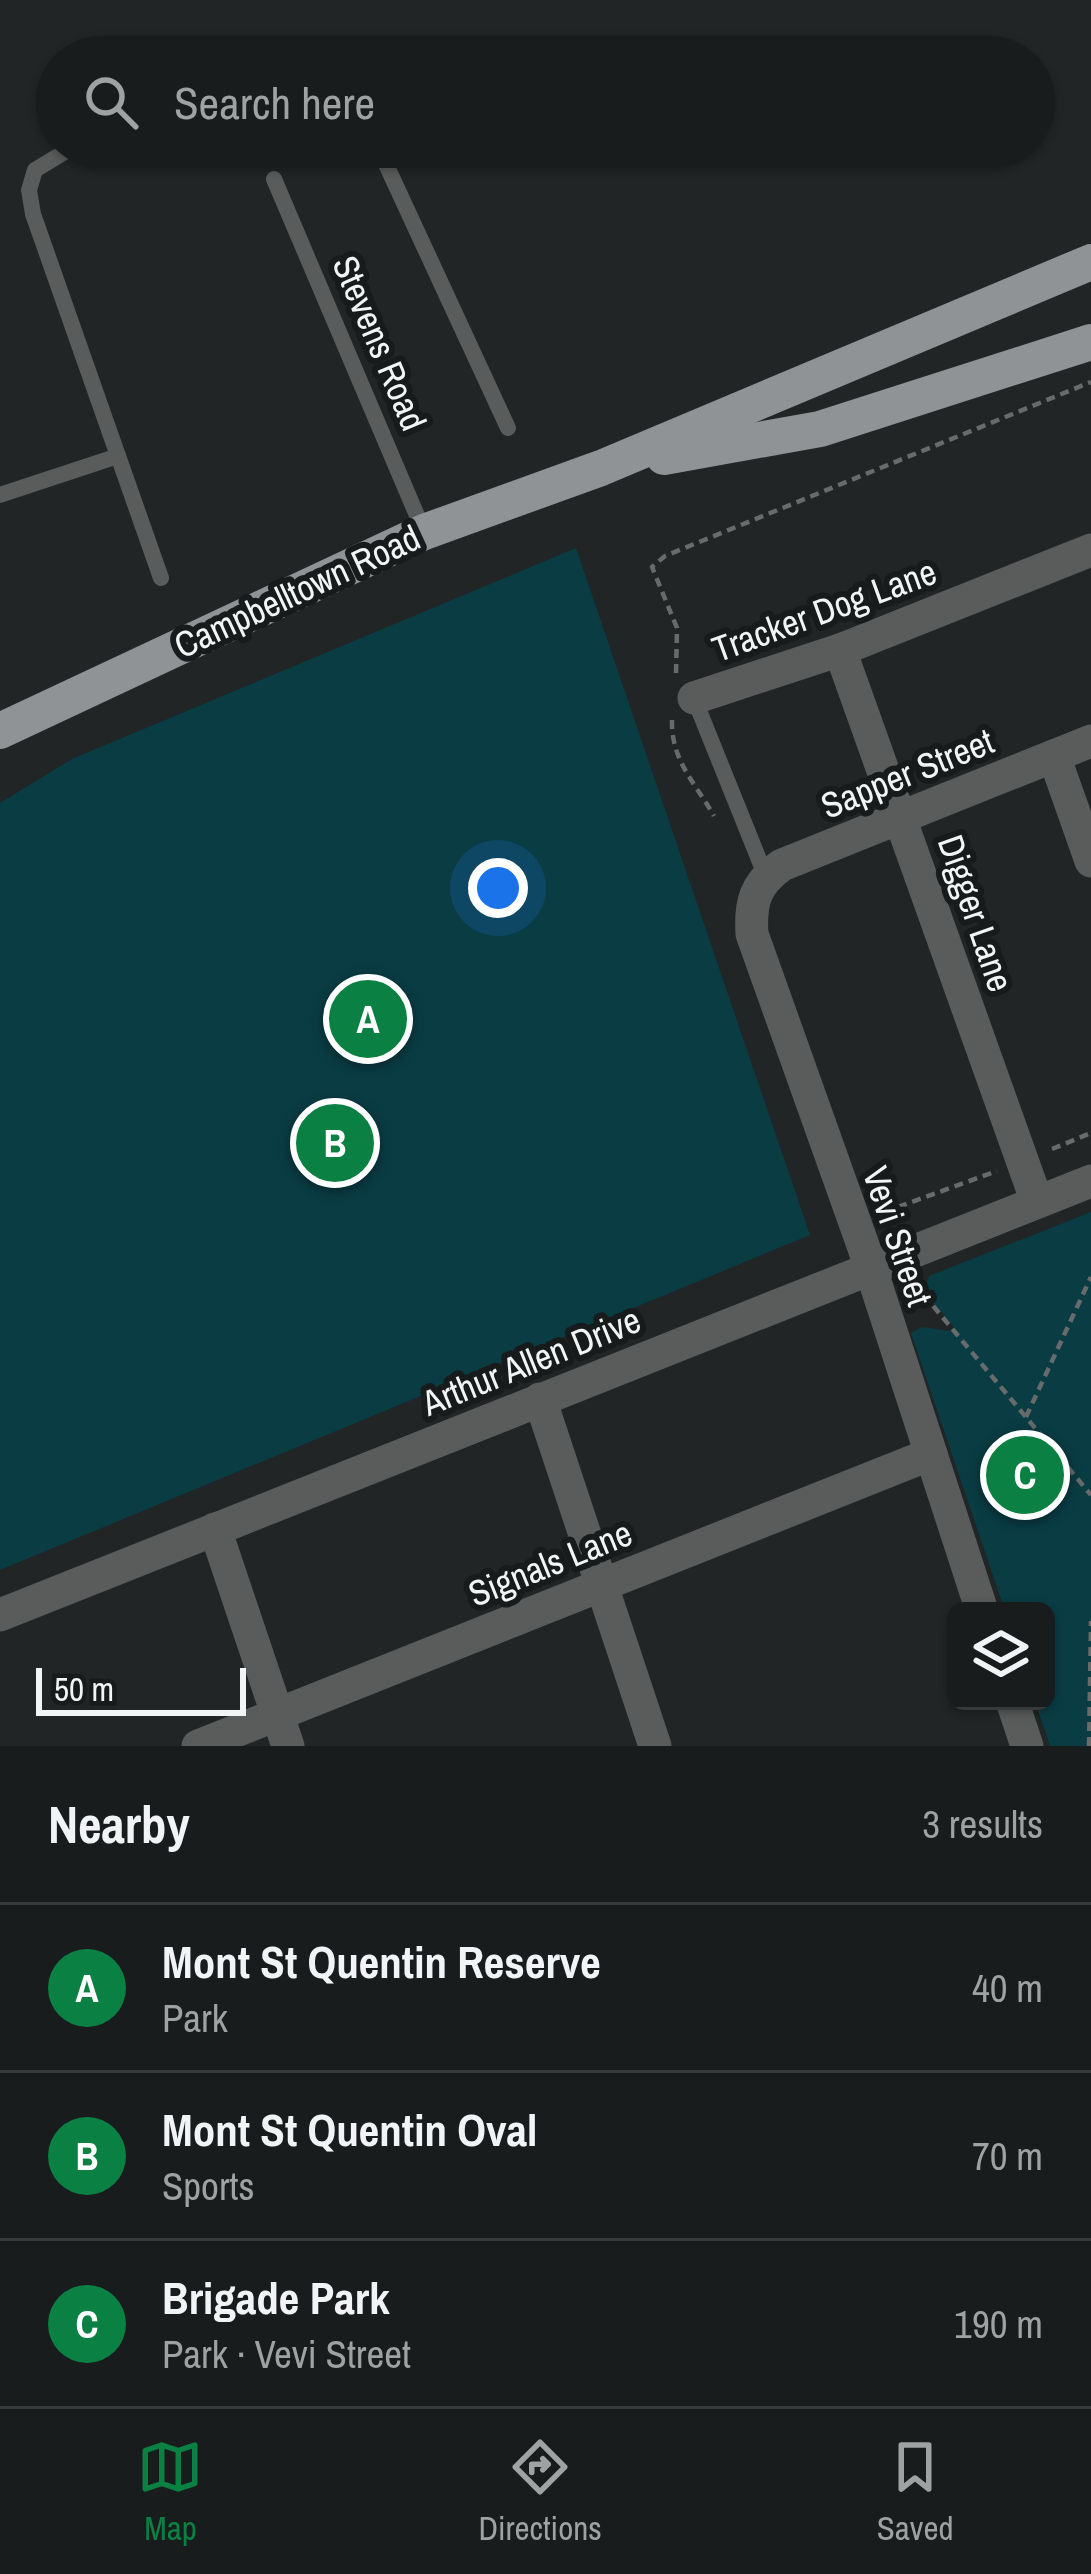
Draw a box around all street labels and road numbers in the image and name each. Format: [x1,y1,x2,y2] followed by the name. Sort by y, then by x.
[322,248,438,438] street label: Stevens Road
[166,513,428,669] street label: Campbelltown Road
[705,547,943,673] street label: Tracker Dog Lane
[814,717,1000,829] street label: Sapper Street
[927,828,1025,998] street label: Digger Lane
[852,1160,944,1312] street label: Vevi Street
[414,1295,647,1427] street label: Arthur Allen Drive
[461,1508,639,1618] street label: Signals Lane

